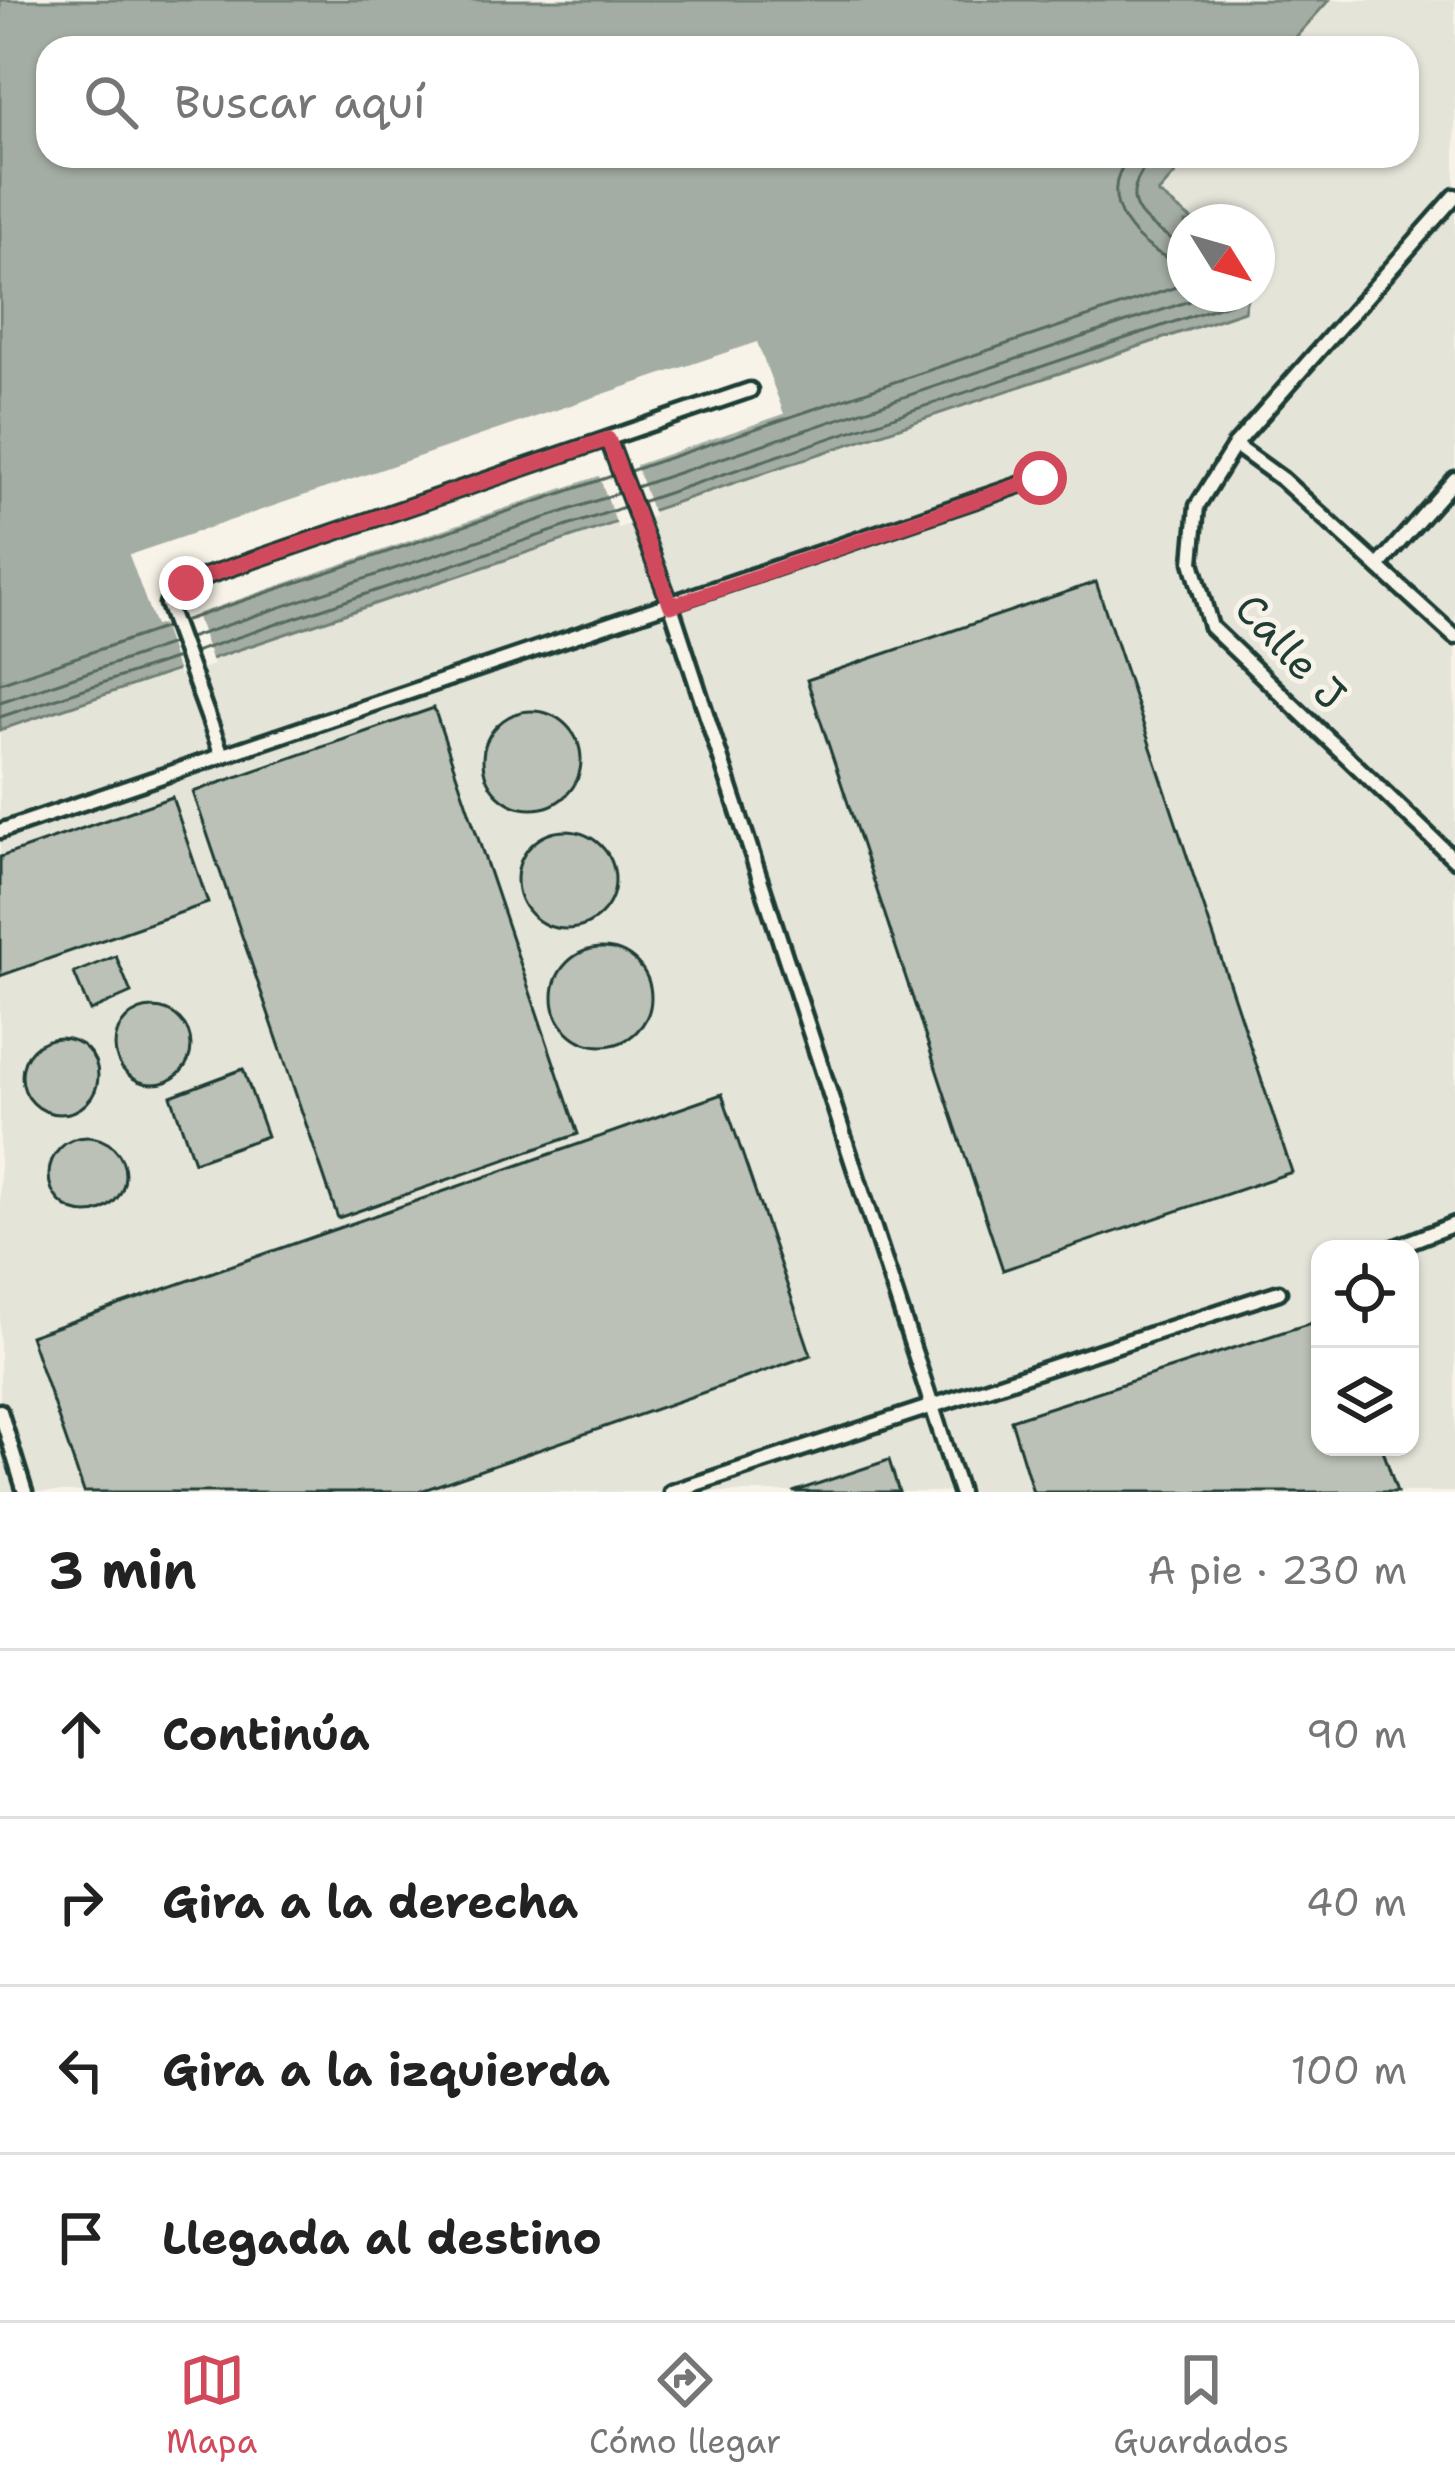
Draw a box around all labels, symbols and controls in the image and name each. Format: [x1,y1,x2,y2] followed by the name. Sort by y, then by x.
[36,36,1419,168] search box
[78,69,144,135] icon: search
[174,72,426,132] text: Buscar aquí
[1167,204,1275,312] north arrow
[1013,451,1067,505] route start
[159,556,213,610] route end
[1223,581,1359,721] street label: Calle J
[1311,1240,1419,1456] map controls
[1311,1240,1419,1348] button: locate
[1311,1348,1419,1456] button: layers
[48,1536,197,1604] text: 3 min
[1148,1544,1407,1596] text: A pie · 230 m
[48,1701,114,1767] icon: ahead
[162,1704,370,1764] text: Continúa
[1306,1708,1407,1760] text: 90 m
[48,1869,114,1935] icon: right
[162,1872,578,1932] text: Gira a la derecha
[1306,1876,1407,1928] text: 40 m
[48,2037,114,2103] icon: left
[162,2040,610,2100] text: Gira a la izquierda
[1291,2044,1407,2096] text: 100 m
[48,2205,114,2271] icon: arrive
[162,2208,602,2268] text: Llegada al destino
[166,2347,257,2464] tab: Mapa
[589,2347,781,2464] tab: Cómo llegar
[1113,2347,1289,2464] tab: Guardados

